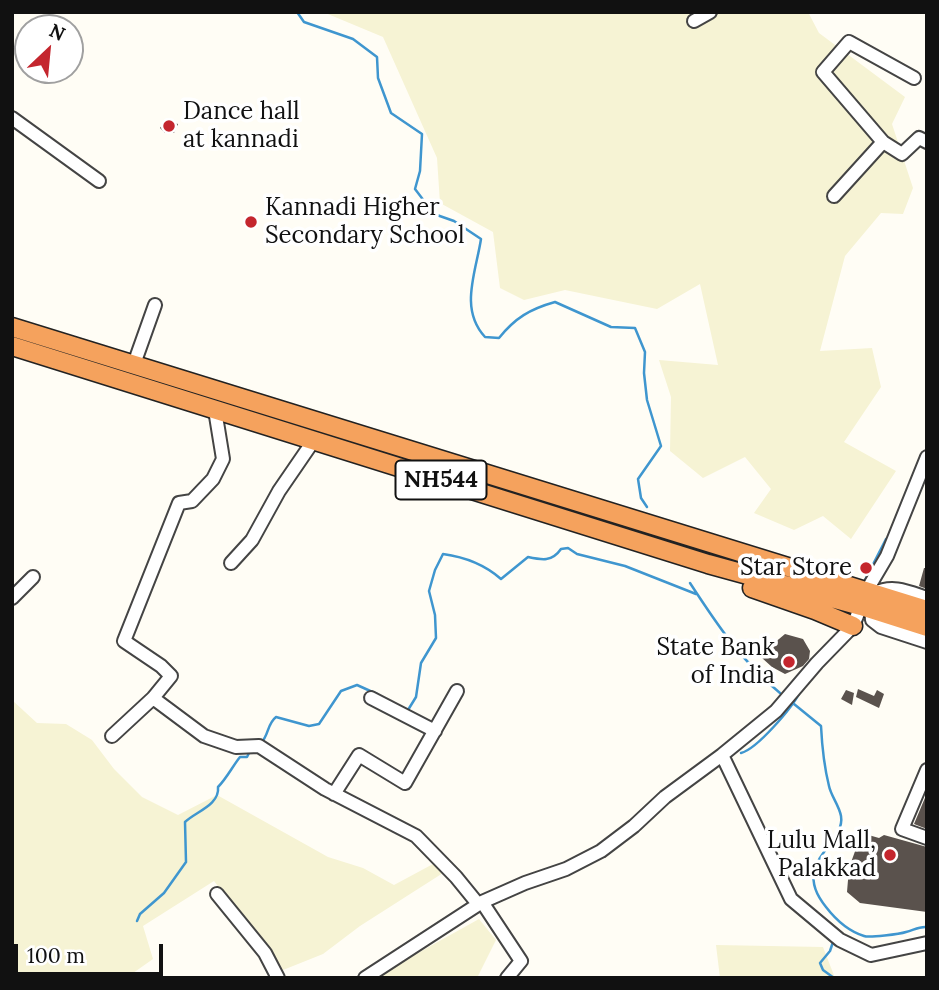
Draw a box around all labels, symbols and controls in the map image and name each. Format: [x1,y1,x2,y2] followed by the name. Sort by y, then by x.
[14,14,84,84] north arrow
[45,18,69,46] text: N
[183,98,299,154] place label: Dance hall at kannadi
[161,118,177,134] marker: Dance hall at kannadi
[265,194,465,250] place label: Kannadi Higher Secondary School
[243,214,259,230] marker: Kannadi Higher Secondary School
[396,460,486,500] road number: NH544
[740,554,852,582] place label: Star Store
[858,560,874,576] marker: Star Store
[657,634,775,690] place label: State Bank of India
[781,654,797,670] marker: State Bank of India
[767,827,876,883] place label: Lulu Mall, Palakkad
[882,847,898,863] marker: Lulu Mall, Palakkad
[18,930,166,974] scale bar
[27,942,85,969] text: 100 m

